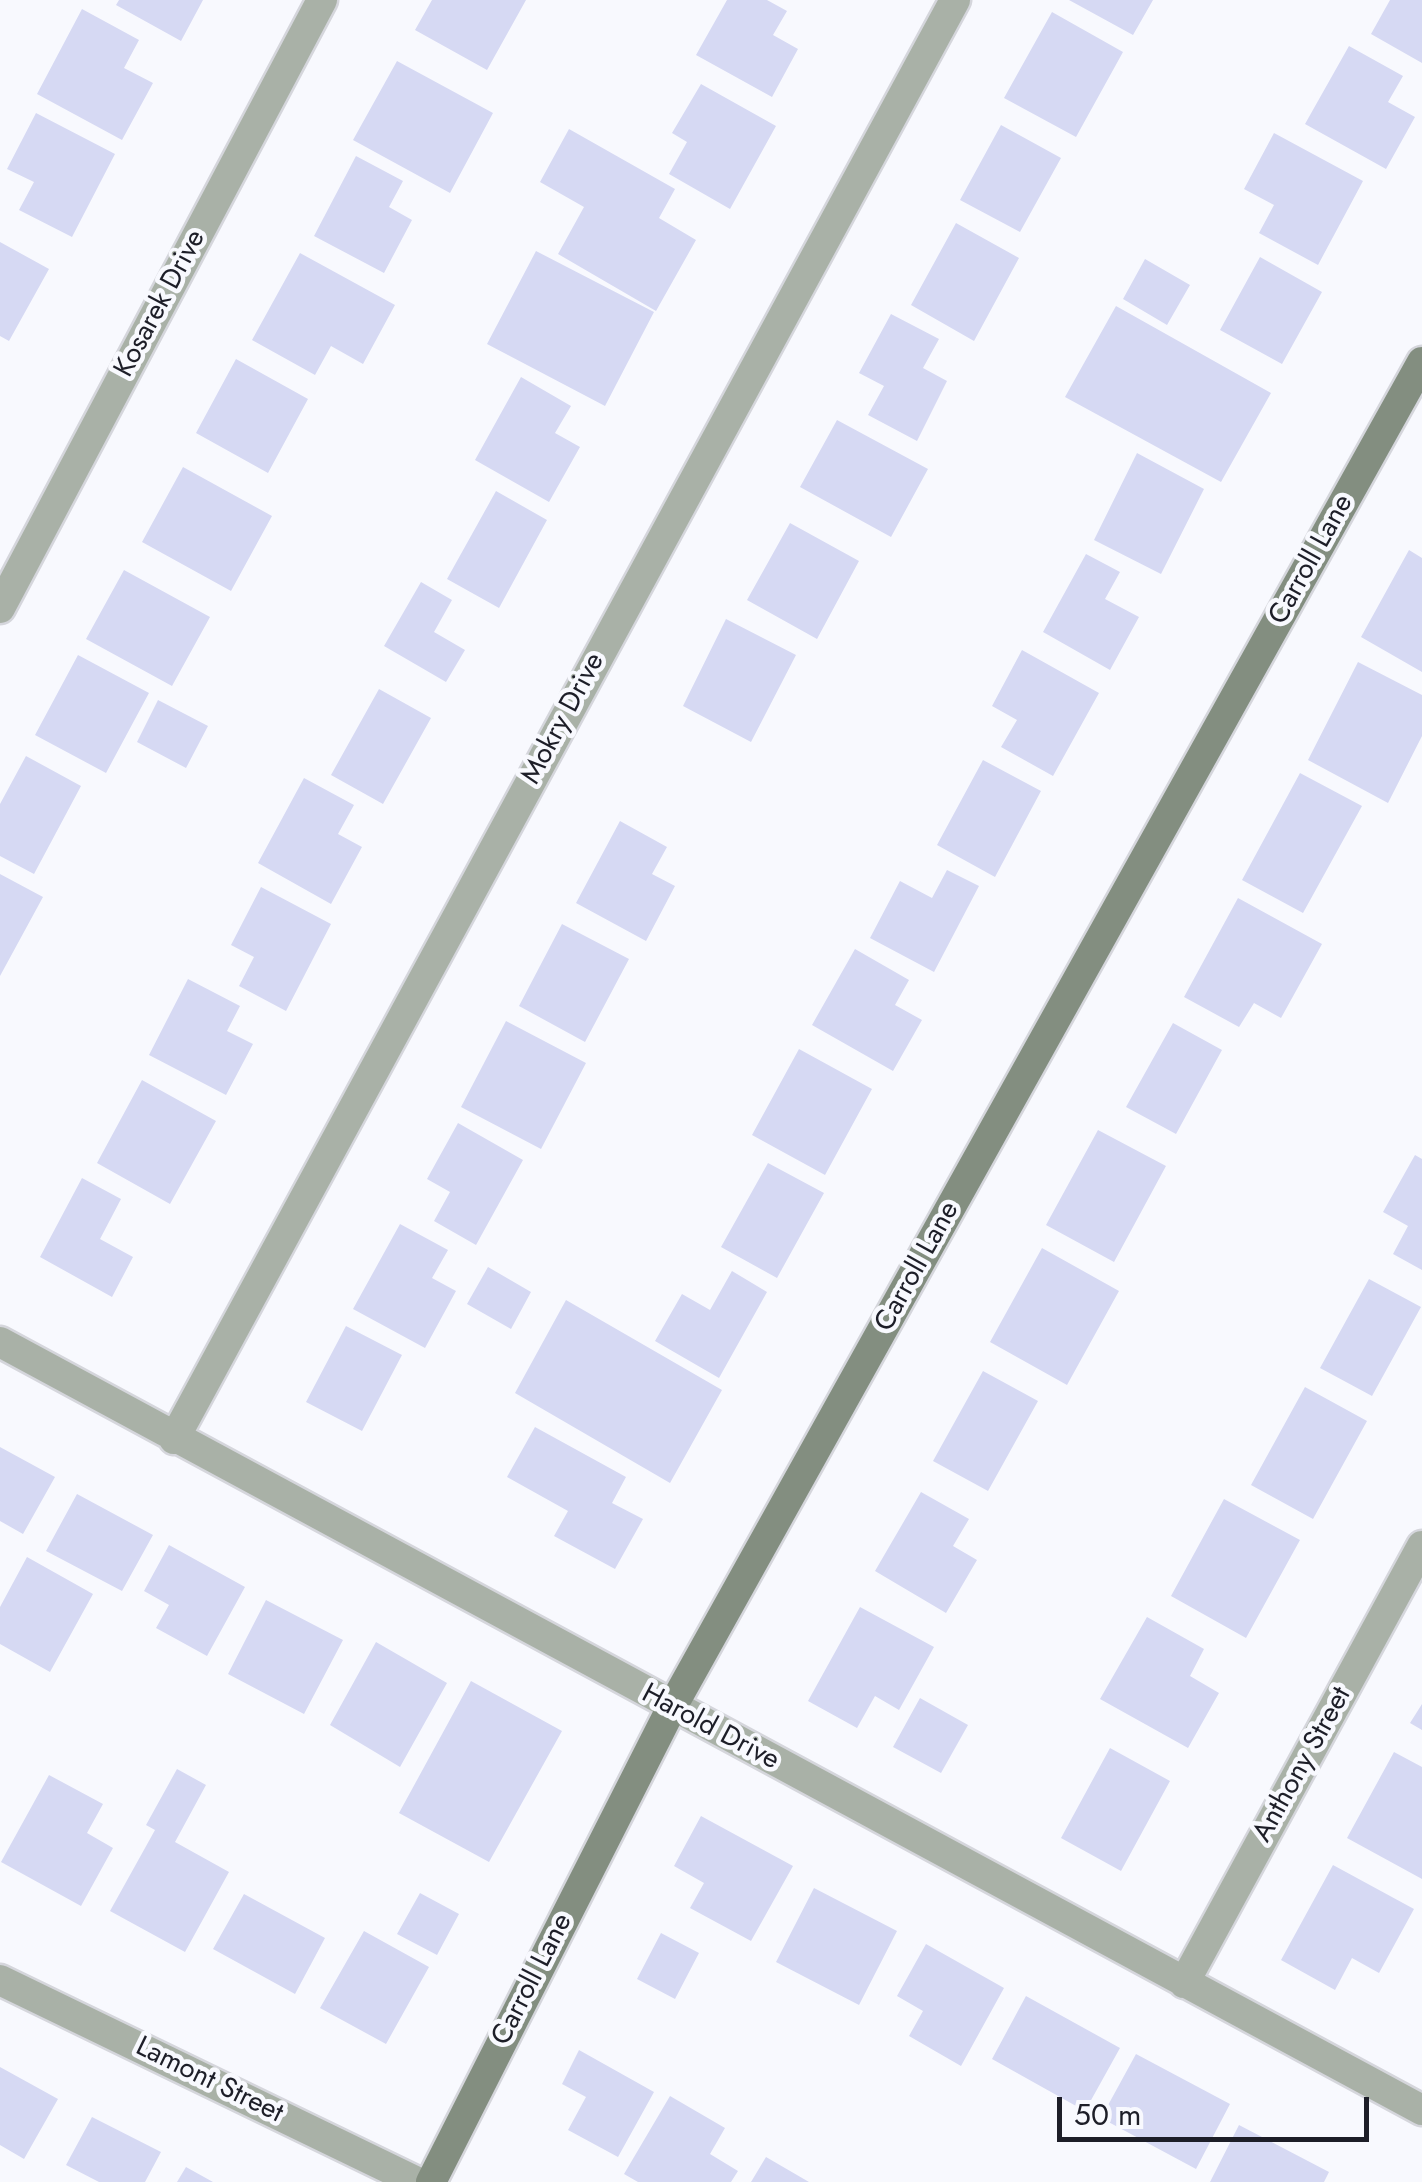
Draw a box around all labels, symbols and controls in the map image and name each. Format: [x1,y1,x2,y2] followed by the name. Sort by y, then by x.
[108,225,214,383] street label: Kosarek Drive
[1263,489,1361,631] street label: Carroll Lane
[515,648,613,790] street label: Mokry Drive
[869,1196,967,1338] street label: Carroll Lane
[635,1678,785,1778] street label: Harold Drive
[1247,1682,1359,1848] street label: Anthony Street
[486,1909,580,2051] street label: Carroll Lane
[130,2031,288,2131] street label: Lamont Street
[1062,2077,1374,2139] scale bar
[1074,2093,1141,2136] text: 50 m

